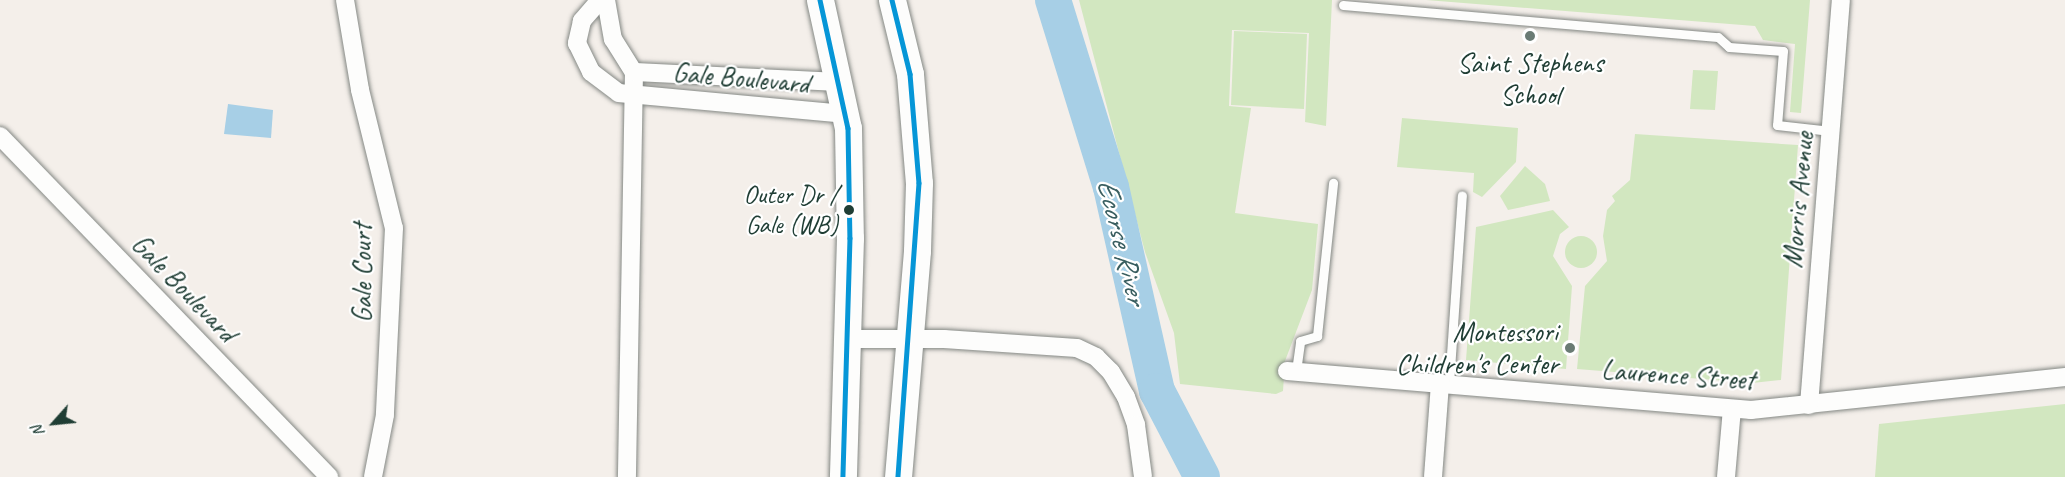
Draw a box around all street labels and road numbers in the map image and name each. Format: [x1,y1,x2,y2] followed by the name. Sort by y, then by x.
[671,55,811,101] street label: Gale Boulevard
[1775,131,1821,269] street label: Morris Avenue
[345,223,379,323] street label: Gale Court
[124,227,244,349] street label: Gale Boulevard
[1600,353,1756,397] street label: Laurence Street

